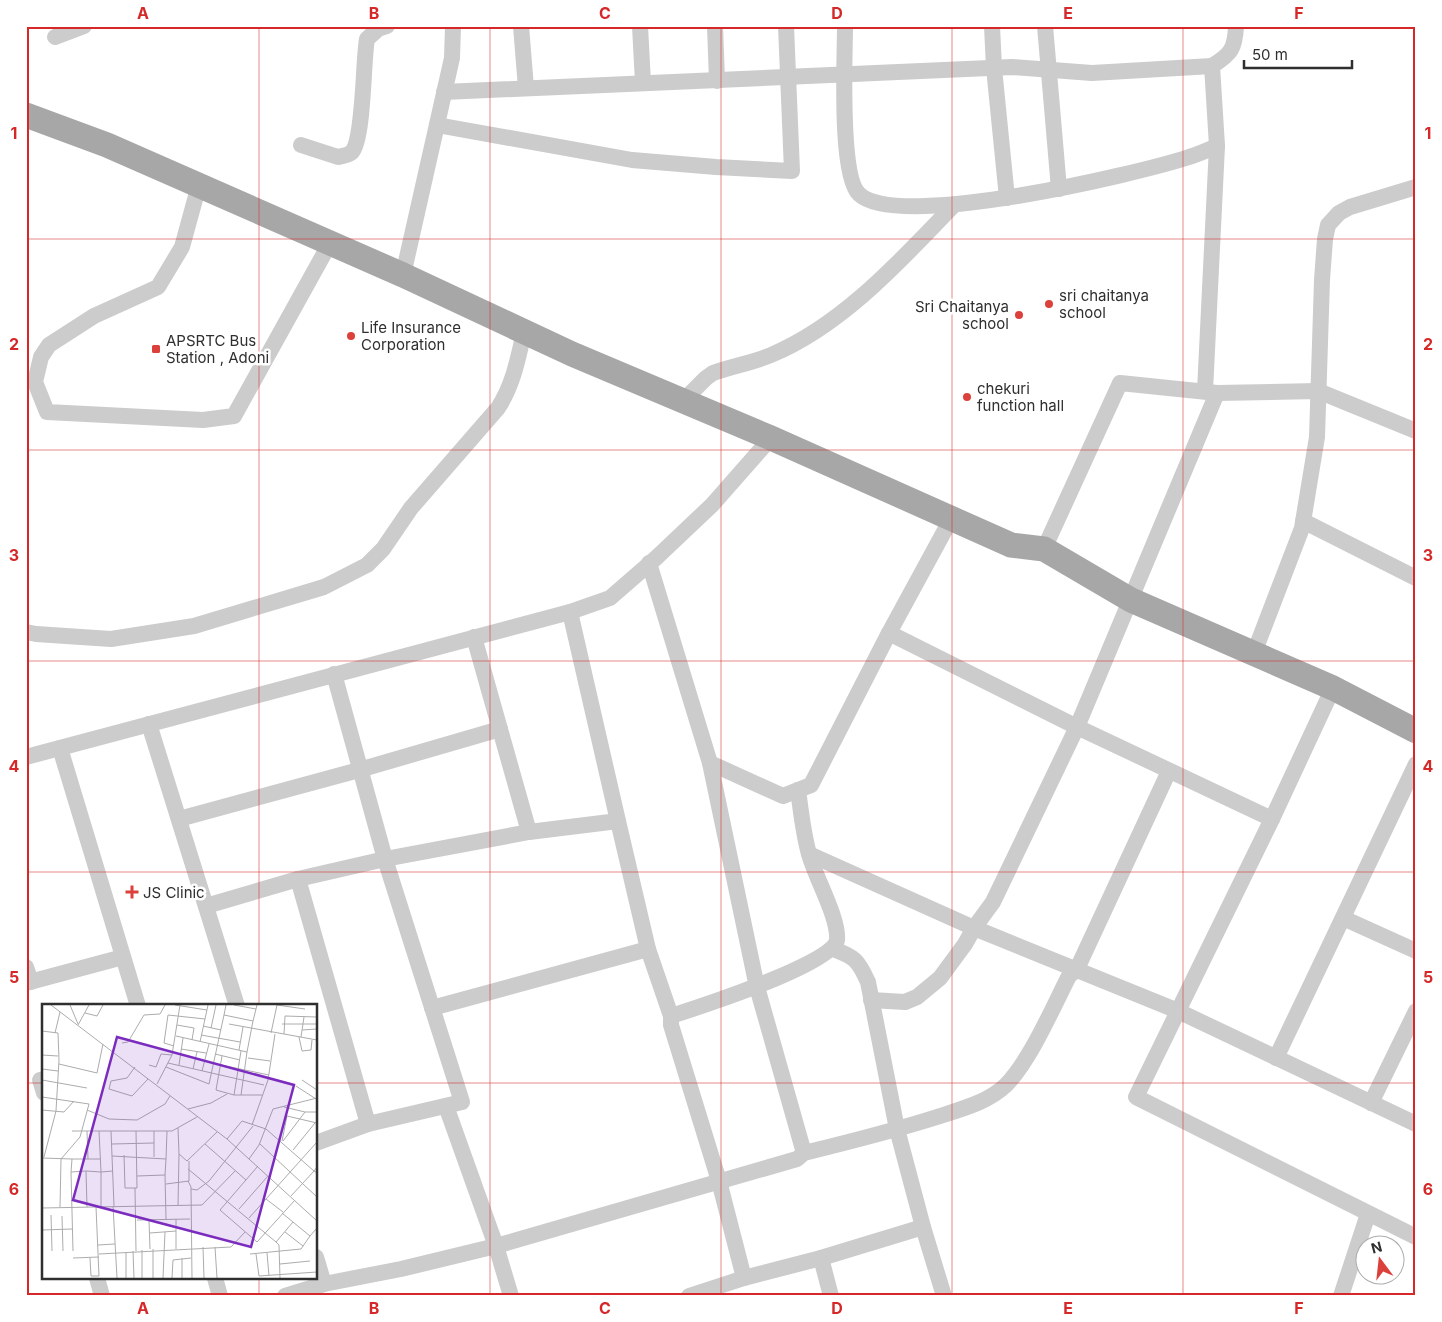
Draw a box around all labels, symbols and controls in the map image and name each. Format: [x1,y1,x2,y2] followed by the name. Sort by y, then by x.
[137,3,149,23] text: A
[369,3,379,23] text: B
[599,3,611,23] text: C
[831,3,843,23] text: D
[1063,3,1073,23] text: E
[1294,3,1304,23] text: F
[1244,38,1352,70] scale bar
[1252,45,1288,64] text: 50 m
[11,123,17,143] text: 1
[1425,123,1431,143] text: 1
[1059,286,1149,322] place label: sri chaitanya school
[915,297,1009,333] place label: Sri Chaitanya school
[1043,298,1055,310] marker: sri chaitanya school
[1013,309,1025,321] marker: Sri Chaitanya school
[361,318,461,354] place label: Life Insurance Corporation
[345,330,357,342] marker: Life Insurance Corporation
[166,331,269,367] place label: APSRTC Bus Station , Adoni
[9,334,19,354] text: 2
[1423,334,1433,354] text: 2
[150,343,162,355] marker: APSRTC Bus Station , Adoni
[977,379,1064,415] place label: chekuri function hall
[961,391,973,403] marker: chekuri function hall
[9,545,19,565] text: 3
[1423,545,1433,565] text: 3
[9,756,20,776] text: 4
[1423,756,1434,776] text: 4
[143,883,205,902] place label: JS Clinic
[125,885,139,899] marker: JS Clinic
[9,967,19,987] text: 5
[1423,967,1433,987] text: 5
[42,1004,318,1280] inset map
[9,1179,19,1199] text: 6
[1423,1179,1433,1199] text: 6
[1354,1234,1404,1284] north arrow
[1369,1237,1384,1257] text: N
[137,1298,149,1318] text: A
[369,1298,379,1318] text: B
[599,1298,611,1318] text: C
[831,1298,843,1318] text: D
[1063,1298,1073,1318] text: E
[1294,1298,1304,1318] text: F

